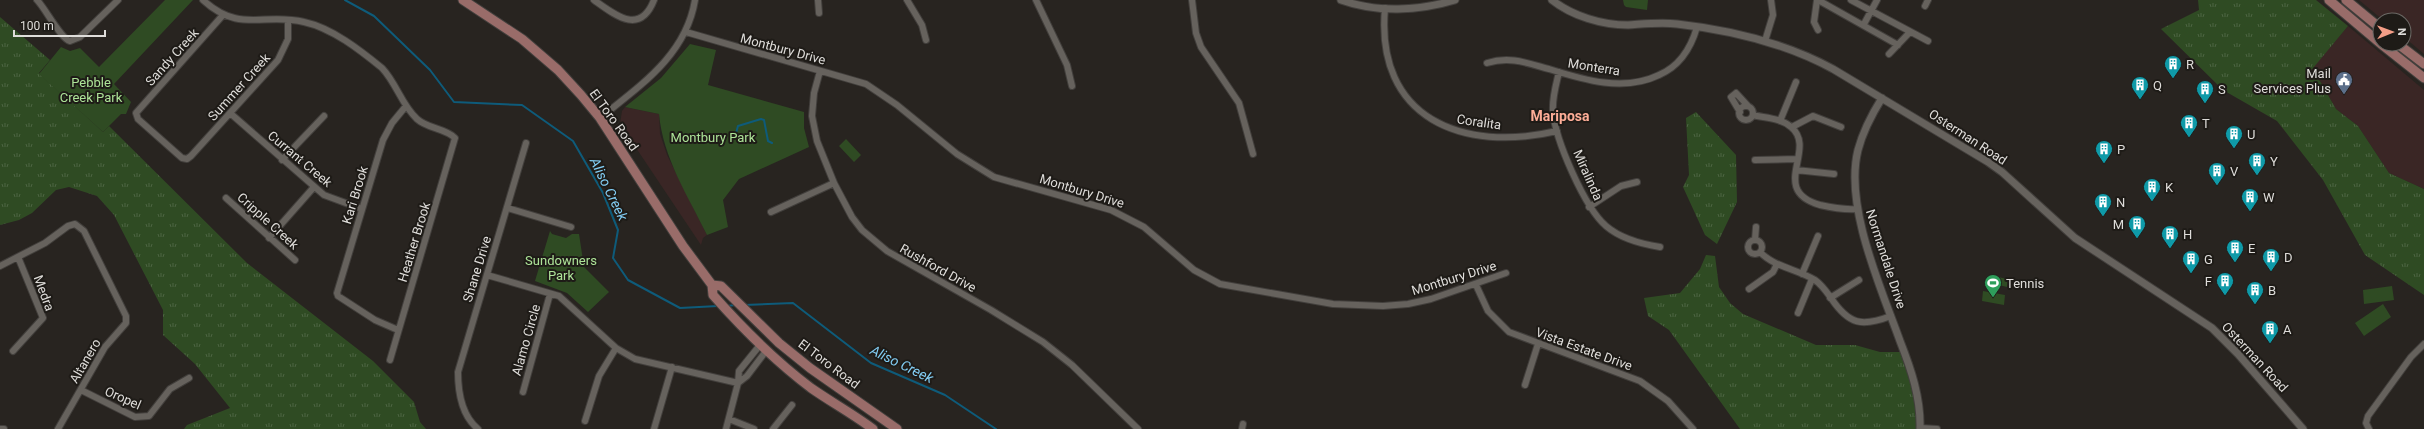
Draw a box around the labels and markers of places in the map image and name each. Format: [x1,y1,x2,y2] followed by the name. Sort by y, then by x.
[2163,54,2183,79] building icon: R
[2186,57,2194,72] place label: R
[2254,66,2331,96] place label: Mail Services Plus
[2334,70,2354,95] public building icon: Mail Services Plus
[2130,75,2150,100] building icon: Q
[2153,78,2162,93] place label: Q
[2195,79,2215,104] building icon: S
[2218,82,2226,97] place label: S
[2179,113,2199,138] building icon: T
[2202,116,2210,131] place label: T
[2224,124,2244,149] building icon: U
[2247,127,2255,142] place label: U
[2094,139,2114,164] building icon: P
[2117,142,2125,157] place label: P
[2247,151,2267,176] building icon: Y
[2270,154,2278,169] place label: Y
[2207,161,2227,186] building icon: V
[2230,164,2239,179] place label: V
[2142,177,2162,202] building icon: K
[2165,180,2174,195] place label: K
[2240,187,2260,212] building icon: W
[2263,190,2275,205] place label: W
[2093,192,2113,217] building icon: N
[2116,195,2125,210] place label: N
[2127,214,2147,239] building icon: M
[2113,217,2124,232] place label: M
[2160,224,2180,249] building icon: H
[2183,227,2192,242] place label: H
[2225,238,2245,263] building icon: E
[2248,241,2255,256] place label: E
[2261,247,2281,272] building icon: D
[2181,249,2201,274] building icon: G
[2284,250,2293,265] place label: D
[2204,252,2213,267] place label: G
[2215,271,2235,296] building icon: F
[1983,273,2003,298] sports icon: Tennis
[2205,274,2212,289] place label: F
[2006,276,2045,291] place label: Tennis
[2245,280,2265,305] building icon: B
[2268,283,2276,298] place label: B
[2260,319,2280,344] building icon: A
[2283,322,2292,337] place label: A

